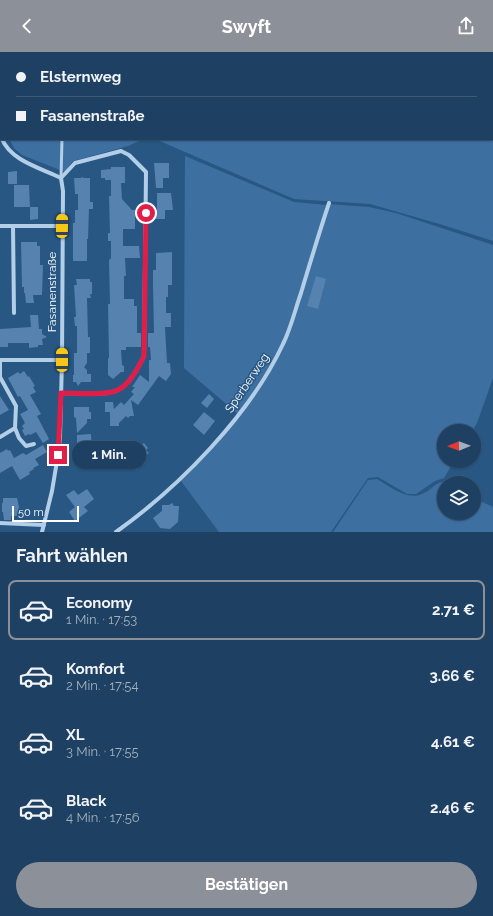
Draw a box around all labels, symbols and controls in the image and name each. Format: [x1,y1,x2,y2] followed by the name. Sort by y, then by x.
[16,15,38,37] icon: back
[455,15,477,37] icon: share
[222,16,271,37] text: Swyft
[40,68,121,86] text: Elsternweg
[40,107,145,125] text: Fasanenstraße
[137,204,155,222] route start
[56,214,68,238] car
[45,252,59,332] street label: Fasanenstraße
[56,348,68,372] car
[222,351,272,415] street label: Sperberweg
[437,424,481,468] north arrow
[437,424,481,520] map controls
[72,441,146,469] callout: 1 Min.
[49,446,67,464] route end
[92,447,126,462] text: 1 Min.
[437,476,481,520] button: layers
[12,504,79,523] scale bar
[18,506,44,519] text: 50 m
[16,545,128,566] text: Fahrt wählen
[18,592,54,628] icon: car
[66,594,133,612] text: Economy
[432,601,475,619] text: 2.71 €
[66,612,137,627] text: 1 Min. · 17:53
[18,658,54,694] icon: car
[66,660,125,678] text: Komfort
[429,667,475,685] text: 3.66 €
[66,678,139,693] text: 2 Min. · 17:54
[18,724,54,760] icon: car
[66,726,84,744] text: XL
[431,733,475,751] text: 4.61 €
[66,744,139,759] text: 3 Min. · 17:55
[18,790,54,826] icon: car
[66,792,106,810] text: Black
[430,799,475,817] text: 2.46 €
[66,810,140,825] text: 4 Min. · 17:56
[16,862,477,908] button: Bestätigen

